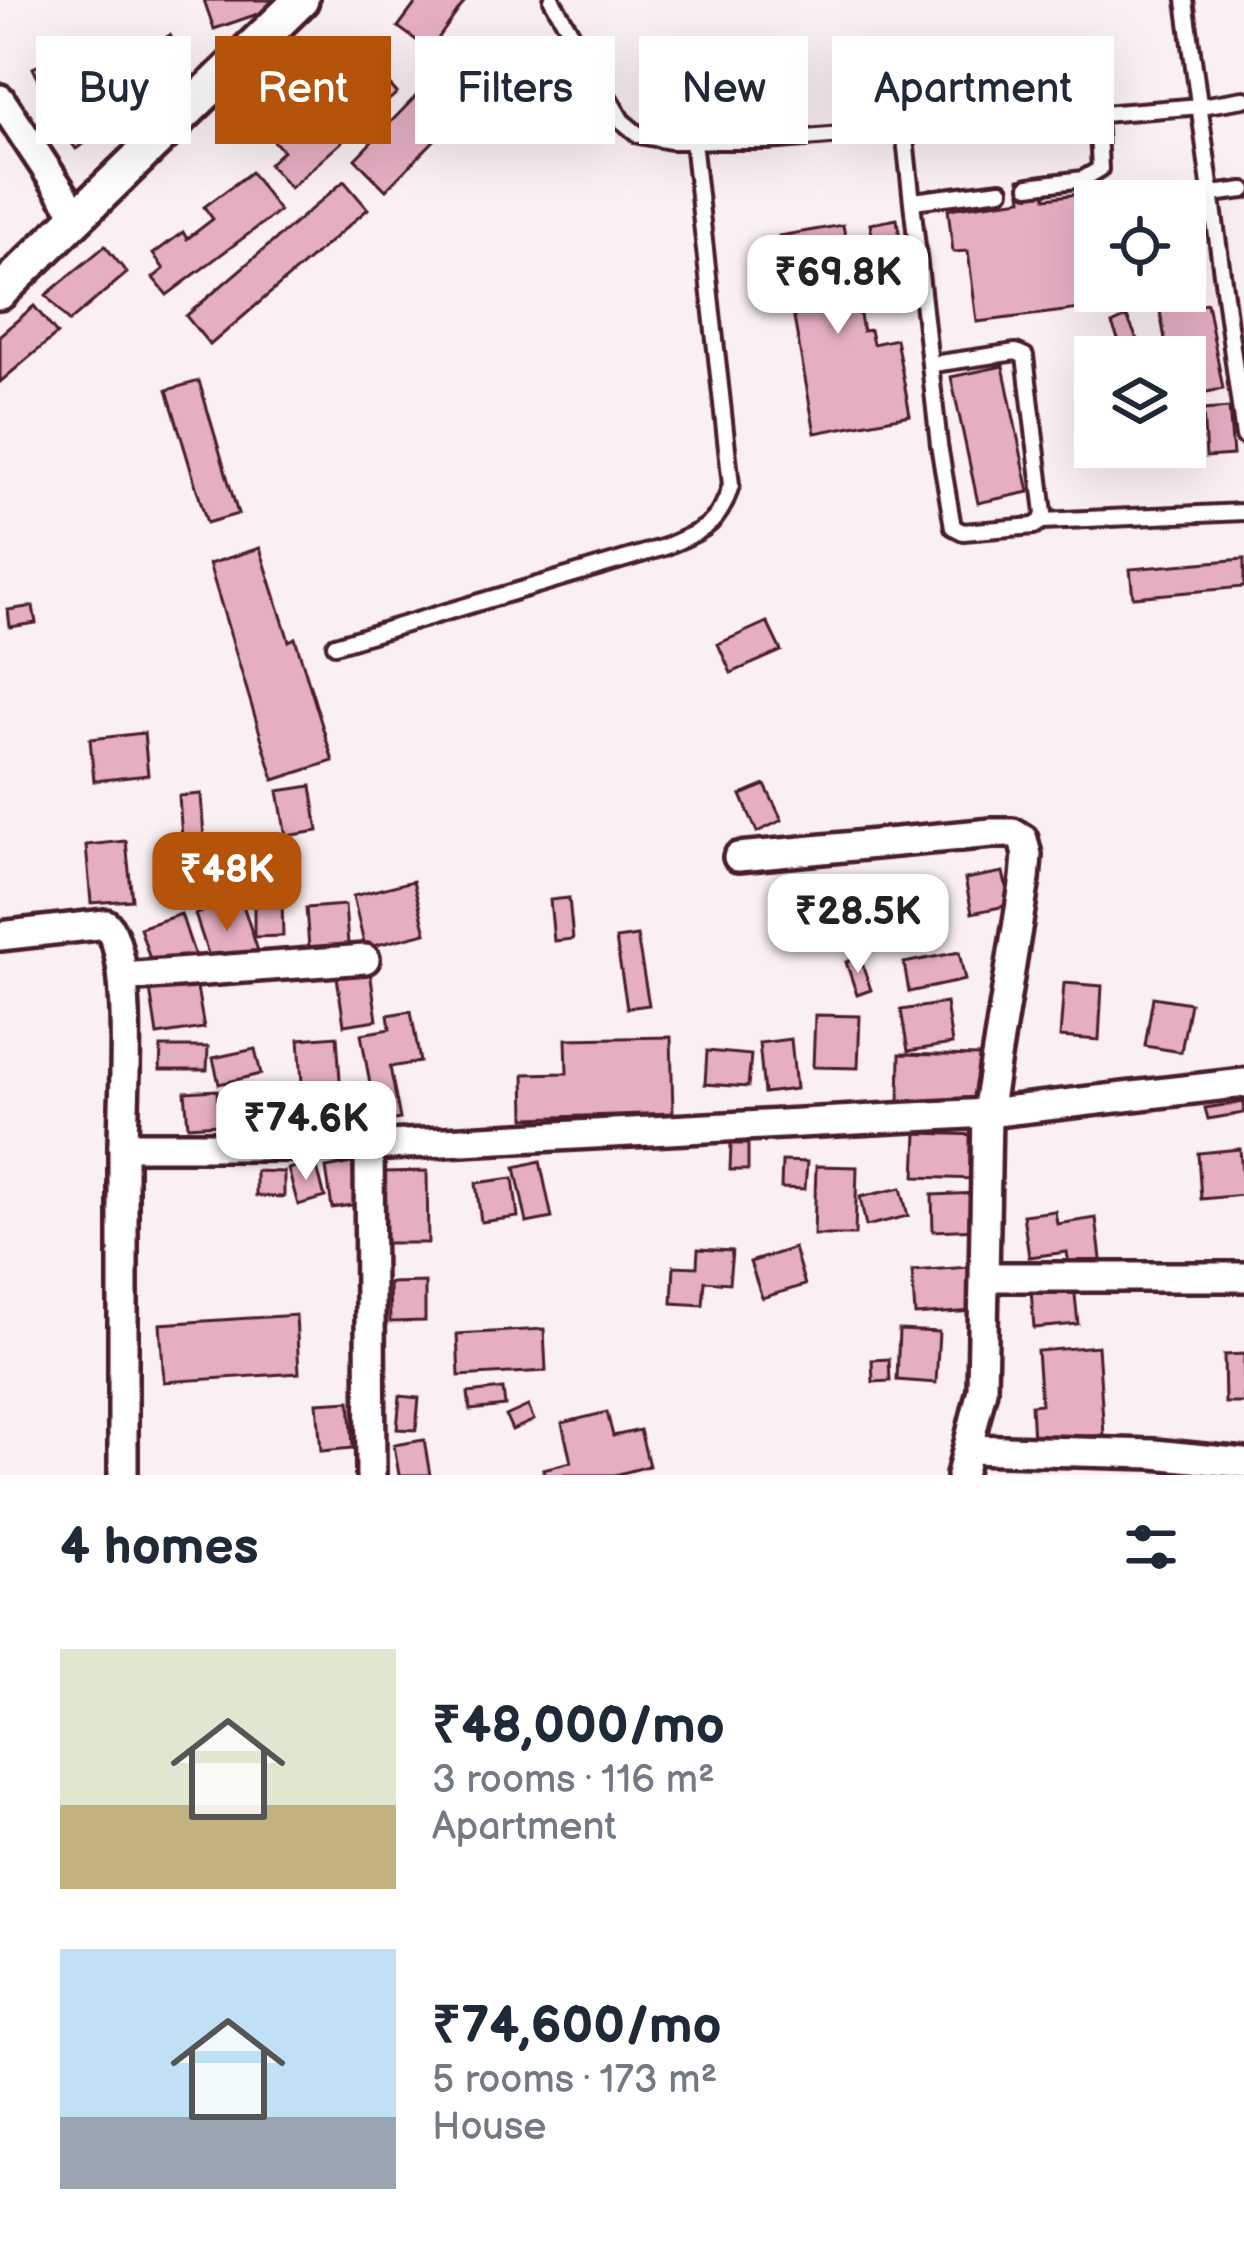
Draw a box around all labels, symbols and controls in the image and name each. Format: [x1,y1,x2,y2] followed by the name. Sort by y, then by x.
[36,36,191,144] chip: Buy
[215,36,391,144] chip: Rent
[415,36,615,144] chip: Filters
[639,36,808,144] chip: New
[832,36,1114,144] chip: Apartment
[1074,180,1206,468] map controls
[1074,180,1206,312] button: locate
[740,235,936,337] pin: ₹69.8K
[774,250,902,297] text: ₹69.8K
[1074,336,1206,468] button: layers
[156,832,298,934] pin: ₹48K
[179,847,275,894] text: ₹48K
[760,874,956,976] pin: ₹28.5K
[795,889,921,936] text: ₹28.5K
[208,1081,404,1183] pin: ₹74.6K
[243,1096,369,1143] text: ₹74.6K
[1118,1514,1184,1580] icon: filters
[60,1517,259,1578] text: 4 homes
[432,1696,725,1757] text: ₹48,000/mo
[156,1697,300,1841] icon: home
[432,1757,715,1804] text: 3 rooms · 116 m²
[432,1804,616,1851] text: Apartment
[432,1996,722,2057] text: ₹74,600/mo
[156,1997,300,2141] icon: home
[432,2057,717,2104] text: 5 rooms · 173 m²
[432,2104,546,2151] text: House

